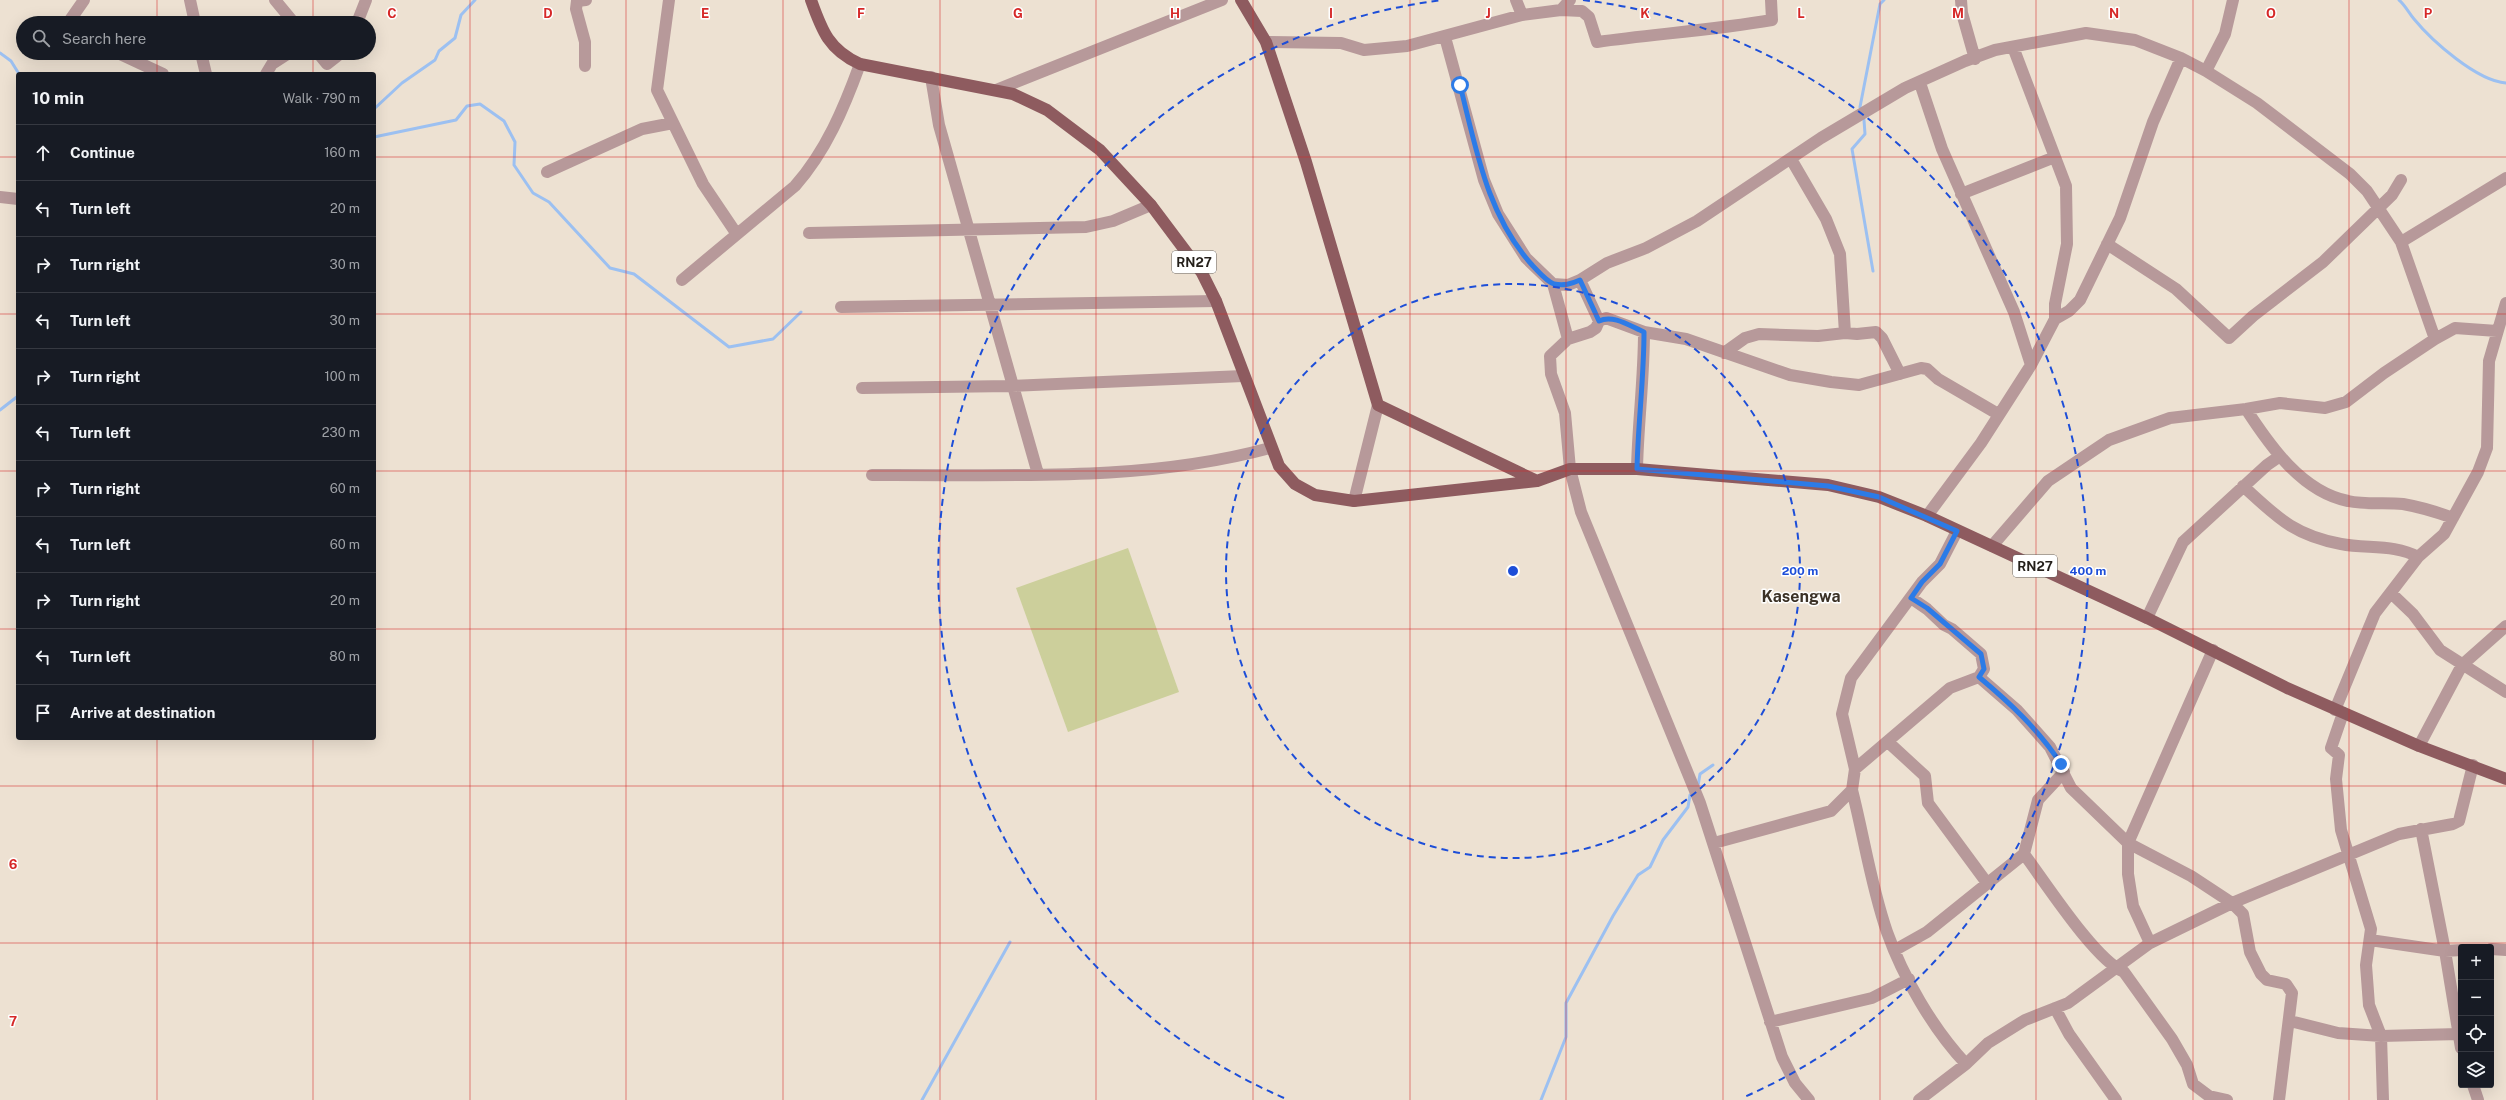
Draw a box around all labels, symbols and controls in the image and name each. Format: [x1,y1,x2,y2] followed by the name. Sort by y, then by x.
[387,6,397,21] text: C
[543,6,553,21] text: D
[701,6,709,21] text: E
[857,6,865,21] text: F
[1013,6,1023,21] text: G
[1170,6,1180,21] text: H
[1329,6,1333,21] text: I
[1485,6,1491,21] text: J
[1640,6,1650,21] text: K
[1797,6,1805,21] text: L
[1952,6,1964,21] text: M
[2109,6,2119,21] text: N
[2266,6,2276,21] text: O
[2424,6,2433,21] text: P
[16,16,376,60] search box
[30,27,52,49] icon: search
[62,30,146,47] text: Search here
[1451,76,1469,94] route start
[32,88,84,108] text: 10 min
[283,91,360,106] text: Walk · 790 m
[32,142,54,164] icon: ahead
[70,144,135,161] text: Continue
[324,145,360,160] text: 160 m
[32,198,54,220] icon: left
[70,200,131,217] text: Turn left
[330,201,360,216] text: 20 m
[1172,251,1216,273] road number: RN27
[32,254,54,276] icon: right
[70,256,140,273] text: Turn right
[330,257,360,272] text: 30 m
[32,310,54,332] icon: left
[70,312,131,329] text: Turn left
[330,313,360,328] text: 30 m
[32,366,54,388] icon: right
[70,368,140,385] text: Turn right
[324,369,360,384] text: 100 m
[32,422,54,444] icon: left
[70,424,131,441] text: Turn left
[322,425,360,440] text: 230 m
[32,478,54,500] icon: right
[70,480,140,497] text: Turn right
[330,481,360,496] text: 60 m
[32,534,54,556] icon: left
[70,536,131,553] text: Turn left
[330,537,360,552] text: 60 m
[2013,555,2057,577] road number: RN27
[1506,564,1520,578] centre of rings
[1782,564,1818,578] text: 200 m
[2070,564,2107,578] text: 400 m
[1761,587,1841,606] district label: Kasengwa
[32,590,54,612] icon: right
[70,592,140,609] text: Turn right
[330,593,360,608] text: 20 m
[32,646,54,668] icon: left
[70,648,131,665] text: Turn left
[329,649,360,664] text: 80 m
[32,702,54,724] icon: arrive
[70,704,215,721] text: Arrive at destination
[2052,755,2070,773] route end
[9,857,18,872] text: 6
[2458,944,2494,1088] map controls
[2458,944,2494,980] button: +
[2458,980,2494,1016] button: −
[9,1014,17,1029] text: 7
[2458,1016,2494,1052] button: locate
[2458,1052,2494,1088] button: layers

